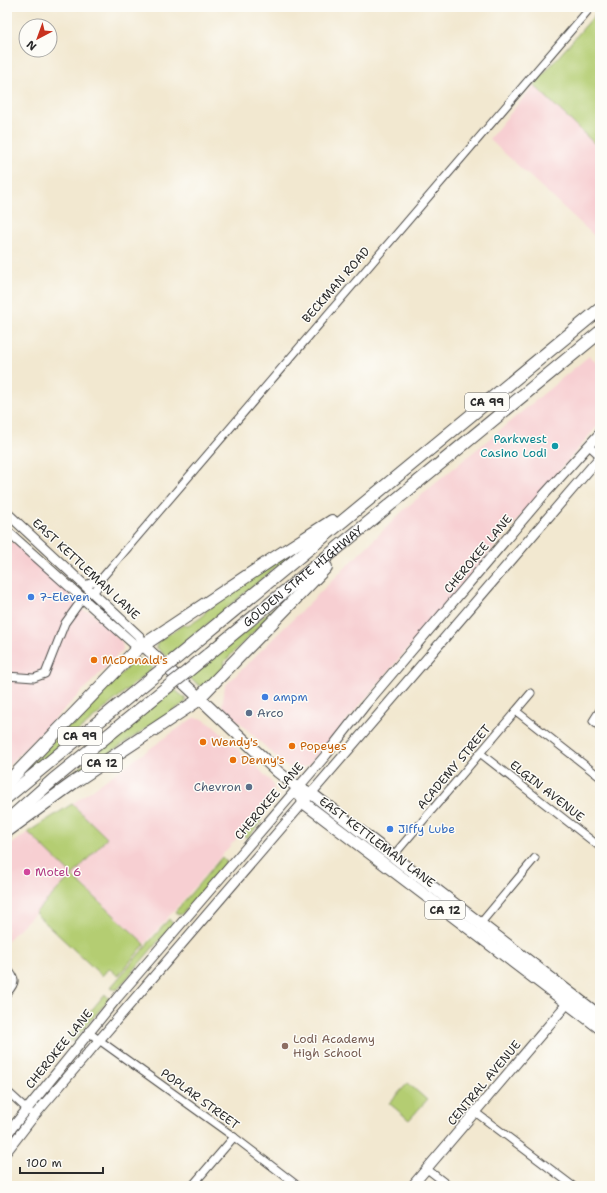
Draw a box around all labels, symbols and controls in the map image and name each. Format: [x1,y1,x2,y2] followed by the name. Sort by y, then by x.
[18,18,58,58] north arrow
[23,36,40,54] text: N
[298,243,374,326] street label: BECKMAN ROAD
[465,393,509,411] road number: CA 99
[480,431,547,461] place label: Parkwest Casino Lodi
[550,441,560,451] marker: Parkwest Casino Lodi
[440,511,516,597] street label: CHEROKEE LANE
[29,515,143,623] street label: EAST KETTLEMAN LANE
[240,522,367,631] street label: GOLDEN STATE HIGHWAY
[39,589,90,605] place label: 7-Eleven
[26,592,36,602] marker: 7-Eleven
[102,652,168,668] place label: McDonald's
[89,655,99,665] marker: McDonald's
[273,689,308,705] place label: ampm
[260,692,270,702] marker: ampm
[257,705,284,721] place label: Arco
[244,708,254,718] marker: Arco
[414,721,495,813] street label: ACADEMY STREET
[58,727,102,745] road number: CA 99
[211,734,258,750] place label: Wendy's
[198,737,208,747] marker: Wendy's
[300,738,347,754] place label: Popeyes
[287,741,297,751] marker: Popeyes
[241,752,285,768] place label: Denny's
[82,754,122,772] road number: CA 12
[228,755,238,765] marker: Denny's
[506,757,588,825] street label: ELGIN AVENUE
[231,759,307,843] street label: CHEROKEE LANE
[194,779,241,795] place label: Chevron
[244,782,254,792] marker: Chevron
[316,793,438,891] street label: EAST KETTLEMAN LANE
[398,821,455,837] place label: Jiffy Lube
[385,824,395,834] marker: Jiffy Lube
[35,864,81,880] place label: Motel 6
[22,867,32,877] marker: Motel 6
[425,901,465,919] road number: CA 12
[22,1006,96,1092] street label: CHEROKEE LANE
[293,1031,375,1061] place label: Lodi Academy High School
[444,1037,524,1129] street label: CENTRAL AVENUE
[280,1041,290,1051] marker: Lodi Academy High School
[157,1065,243,1133] street label: POPLAR STREET
[20,1149,103,1175] scale bar
[26,1155,62,1171] text: 100 m

